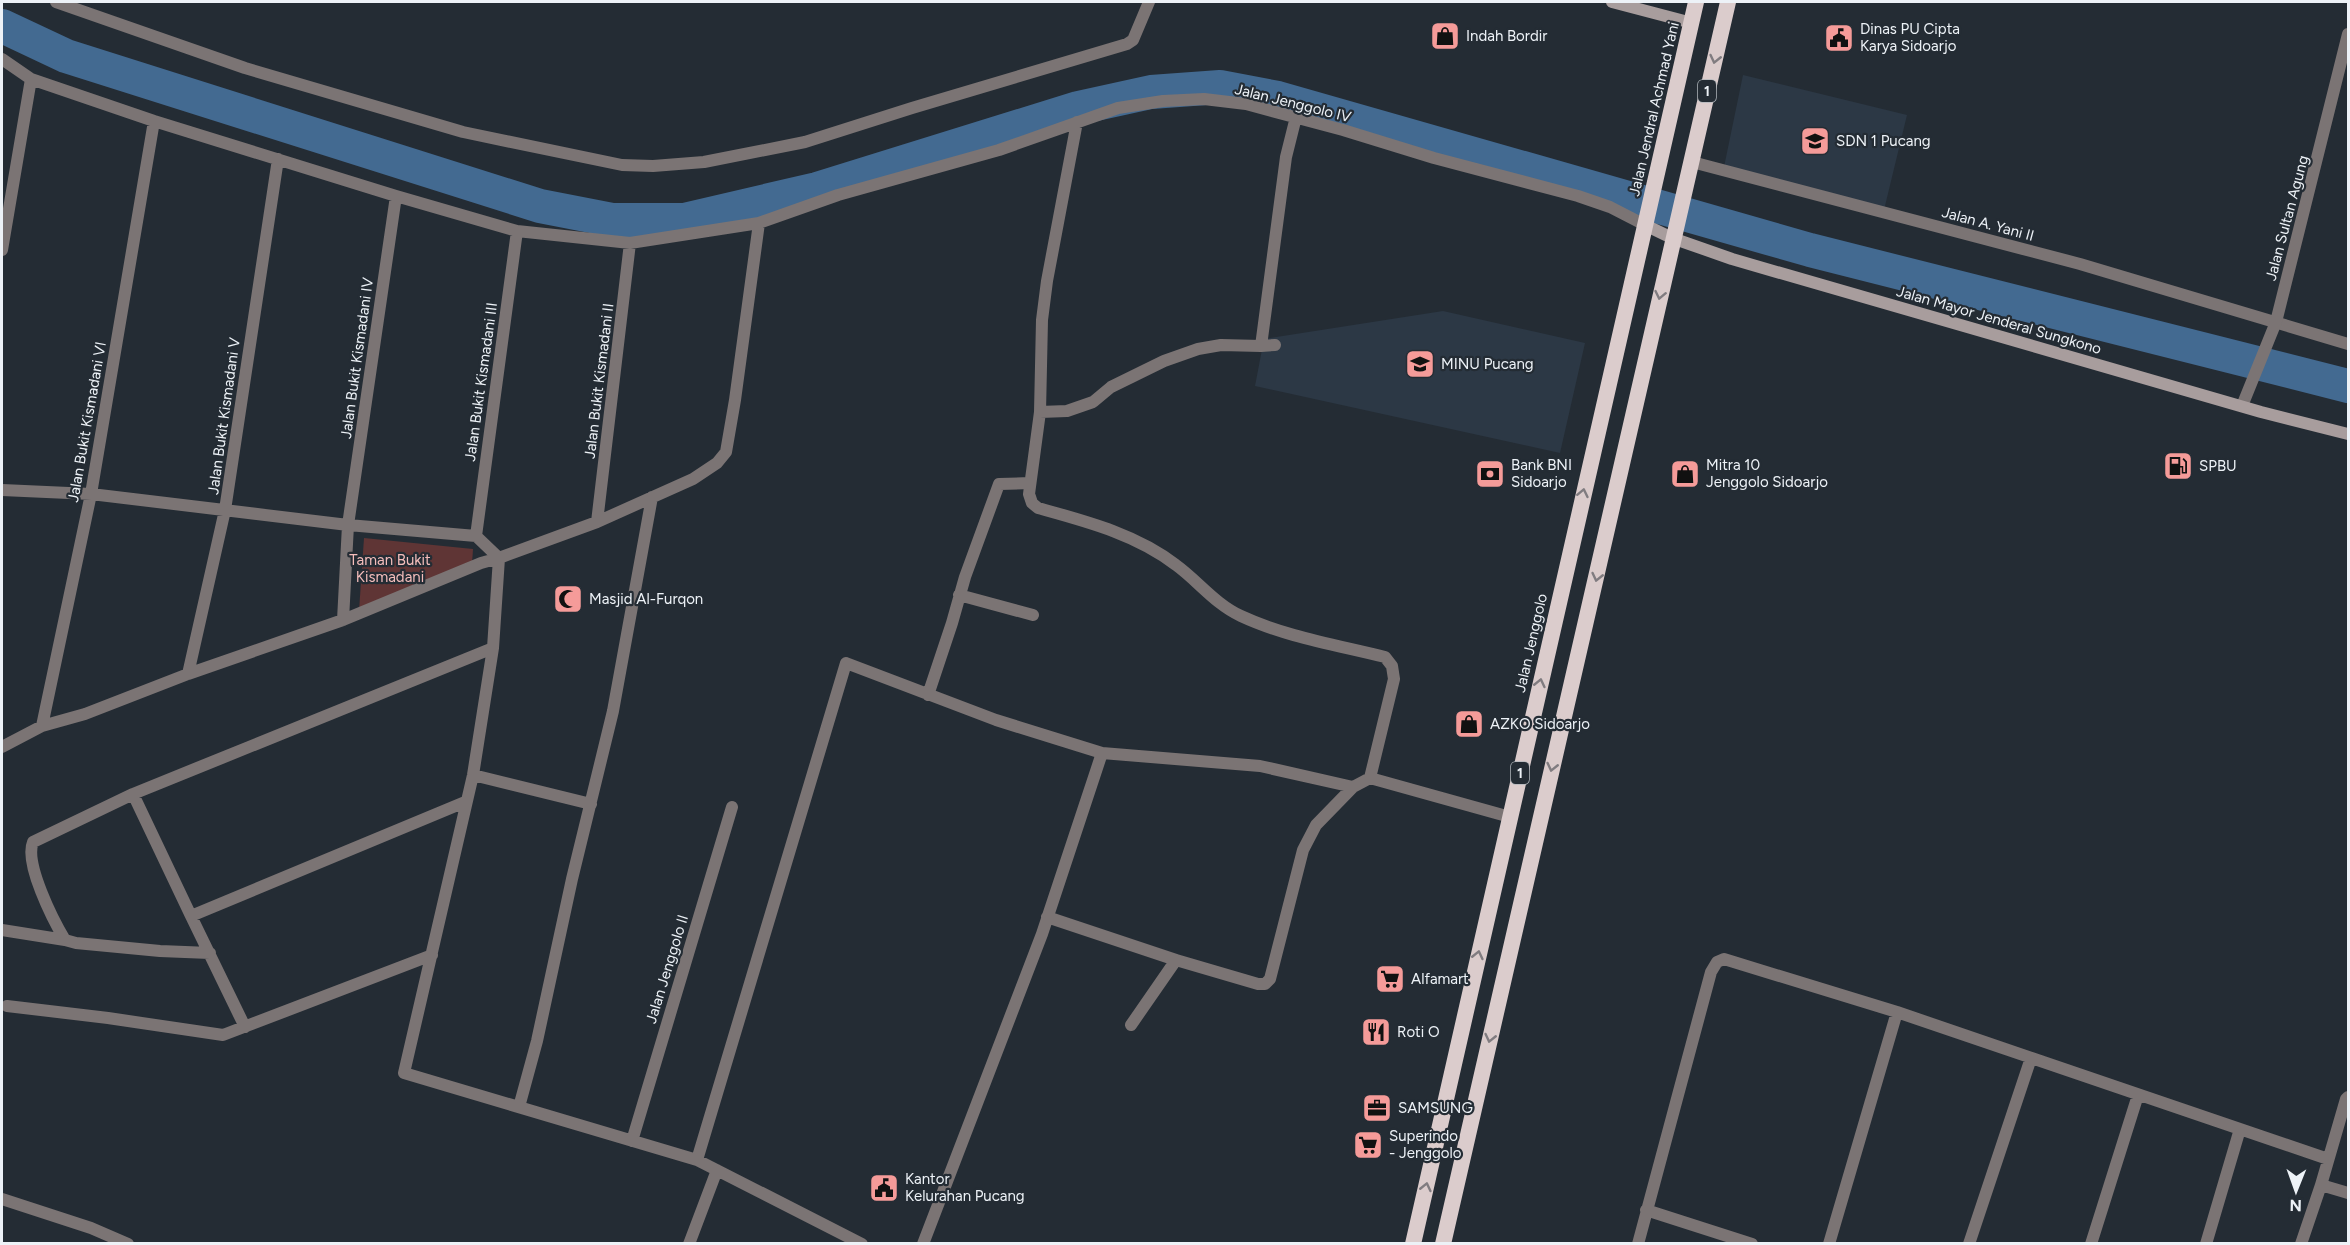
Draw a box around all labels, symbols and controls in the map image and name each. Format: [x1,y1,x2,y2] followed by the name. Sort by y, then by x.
[1429,20,1461,52] shop icon: Indah Bordir
[1625,20,1683,198] street label: Jalan Jendral Achmad Yani
[1860,20,1960,55] place label: Dinas PU Cipta Karya Sidoarjo
[1823,22,1855,54] public building icon: Dinas PU Cipta Karya Sidoarjo
[1466,27,1547,45] place label: Indah Bordir
[1709,53,1722,63] one-way arrow
[1233,80,1354,126] street label: Jalan Jenggolo IV
[1698,80,1716,102] road number: 1
[1799,125,1831,157] school or university icon: SDN 1 Pucang
[1836,132,1931,150] place label: SDN 1 Pucang
[2262,153,2312,283] street label: Jalan Sultan Agung
[1940,203,2036,245] street label: Jalan A. Yani II
[337,276,377,440] street label: Jalan Bukit Kismadani IV
[1894,282,2104,358] street label: Jalan Mayor Jenderal Sungkono
[1654,290,1667,300] one-way arrow
[461,301,501,463] street label: Jalan Bukit Kismadani III
[581,302,617,460] street label: Jalan Bukit Kismadani II
[204,336,244,496] street label: Jalan Bukit Kismadani V
[64,340,110,504] street label: Jalan Bukit Kismadani VI
[1404,348,1436,380] school or university icon: MINU Pucang
[1441,355,1534,373] place label: MINU Pucang
[2162,450,2194,482] fuel station icon: SPBU
[1511,456,1572,491] place label: Bank BNI Sidoarjo
[1706,456,1828,491] place label: Mitra 10 Jenggolo Sidoarjo
[2199,457,2237,475] place label: SPBU
[1474,458,1506,490] bank icon: Bank BNI Sidoarjo
[1669,458,1701,490] shop icon: Mitra 10 Jenggolo Sidoarjo
[1576,488,1589,498] one-way arrow
[349,551,431,586] park label: Taman Bukit Kismadani
[1591,571,1604,581] one-way arrow
[552,583,584,615] mosque icon: Masjid Al-Furqon
[589,590,703,608] place label: Masjid Al-Furqon
[1511,591,1551,694] street label: Jalan Jenggolo
[1533,679,1546,689] one-way arrow
[1453,708,1485,740] shop icon: AZKO Sidoarjo
[1490,715,1590,733] place label: AZKO Sidoarjo
[1547,761,1560,771] one-way arrow
[1511,762,1529,784] road number: 1
[642,912,692,1026] street label: Jalan Jenggolo II
[1471,951,1484,961] one-way arrow
[1374,963,1406,995] supermarket icon: Alfamart
[1411,970,1469,988] place label: Alfamart
[1360,1016,1392,1048] restaurant icon: Roti O
[1397,1023,1440,1041] place label: Roti O
[1484,1033,1497,1043] one-way arrow
[1361,1092,1393,1124] office icon: SAMSUNG
[1398,1099,1473,1117] place label: SAMSUNG
[1389,1127,1462,1162] place label: Superindo - Jenggolo
[1352,1129,1384,1161] supermarket icon: Superindo - Jenggolo
[2266,1161,2326,1221] north arrow
[905,1170,1025,1205] place label: Kantor Kelurahan Pucang
[868,1172,900,1204] public building icon: Kantor Kelurahan Pucang
[1419,1182,1432,1192] one-way arrow
[2289,1196,2302,1215] text: N

